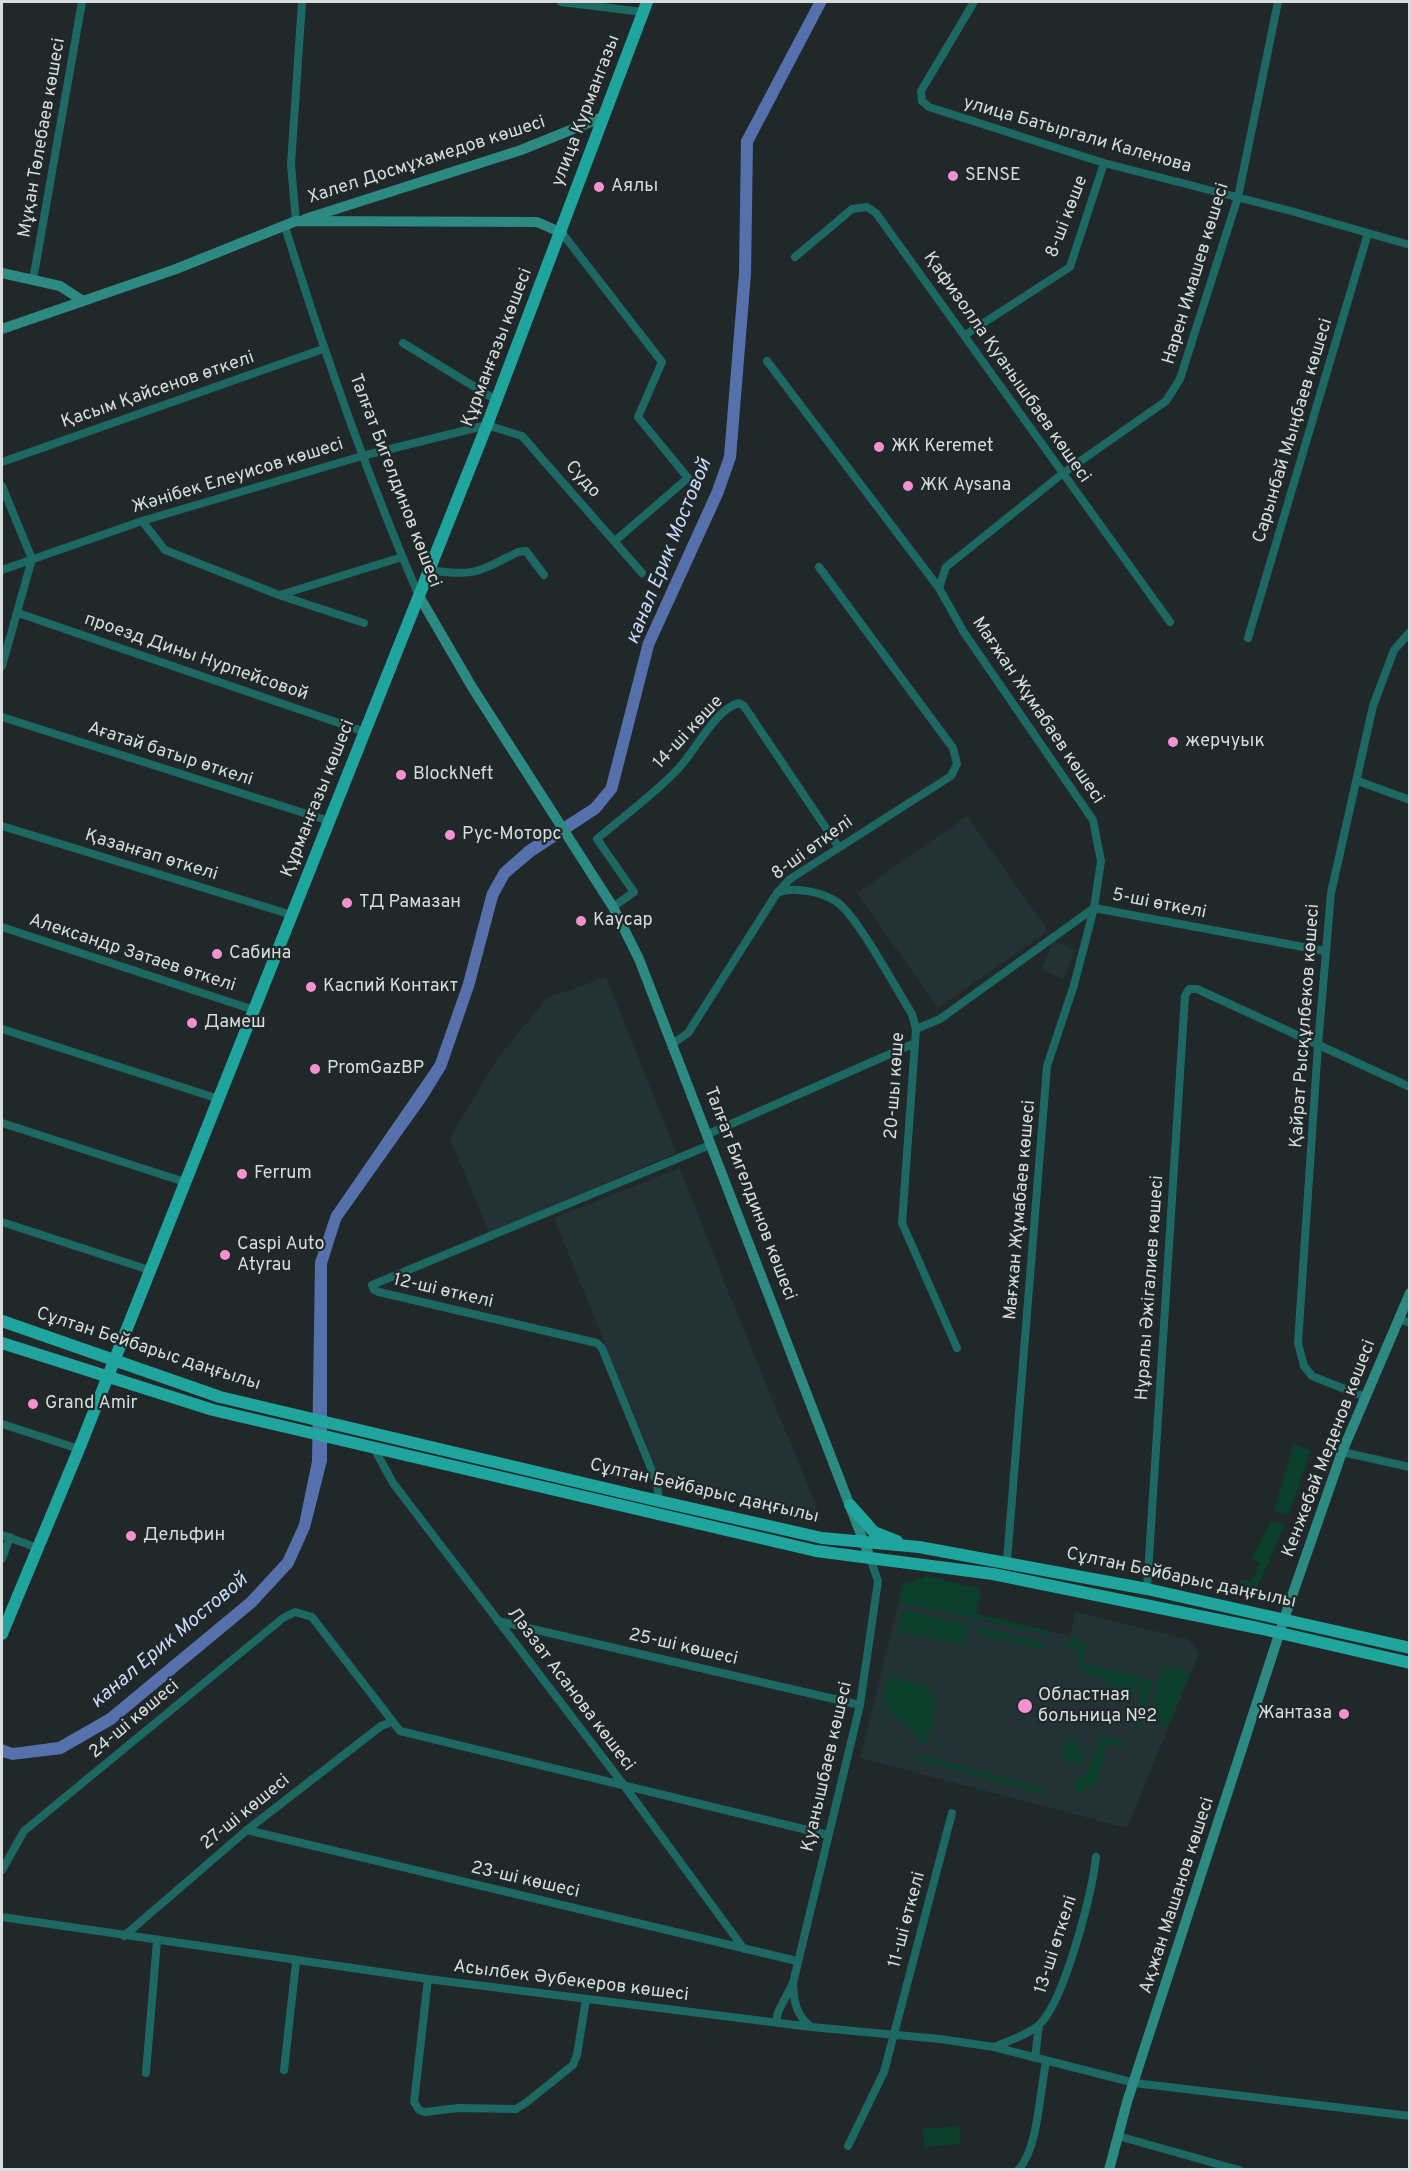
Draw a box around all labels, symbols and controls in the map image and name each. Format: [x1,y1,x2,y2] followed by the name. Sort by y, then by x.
[548,32,626,190] street label: улица Курмангазы
[15,37,71,239] street label: Мұқан Төлебаев көшесі
[960,93,1194,179] street label: улица Батыргали Каленова
[306,112,548,210] street label: Халел Досмұхамедов көшесі
[965,165,1021,187] place label: SENSE
[946,169,960,183] marker: SENSE
[1042,173,1094,261] street label: 8-шi көше
[611,176,658,198] place label: Аялы
[592,180,606,194] marker: Аялы
[1159,181,1235,367] street label: Нарен Имашев көшесi
[918,248,1094,488] street label: Қафизолла Қуанышбаев көшесi
[458,266,538,430] street label: Құрманғазы көшесі
[1250,316,1338,546] street label: Сарынбай Мыңбаев көшесі
[59,348,257,434] street label: Қасым Қайсенов өткелі
[343,371,445,591] street label: Талғат Бигелдинов көшесі
[130,435,346,519] street label: Жәнібек Елеуисов көшесі
[891,436,994,458] place label: ЖК Keremet
[872,440,886,454] marker: ЖК Keremet
[622,456,718,648] water label: канал Ерик Мостовой
[560,457,604,503] street label: Судо
[920,475,1011,497] place label: ЖК Aysana
[901,479,915,493] marker: ЖК Aysana
[81,609,311,707] street label: проезд Дины Нурпейсовой
[966,613,1108,809] street label: Мағжан Жұмабаев көшесі
[649,692,729,774] street label: 14-ші көше
[277,717,361,881] street label: Құрманғазы көшесі
[85,718,255,792] street label: Ағатай батыр өткелі
[1185,731,1265,753] place label: жерчуык
[1166,735,1180,749] marker: жерчуык
[413,764,493,786] place label: BlockNeft
[394,768,408,782] marker: BlockNeft
[768,812,858,886] street label: 8-ші өткелі
[462,824,562,846] place label: Рус-Моторс
[82,825,220,887] street label: Қазанғап өткелі
[443,828,457,842] marker: Рус-Моторс
[1110,885,1208,925] street label: 5-ші өткелі
[359,892,461,914] place label: ТД Рамазан
[340,896,354,910] marker: ТД Рамазан
[1287,903,1325,1149] street label: Қайрат Рысқұлбеков көшесі
[26,910,238,998] street label: Александр Затаев өткелі
[593,910,653,932] place label: Каусар
[574,914,588,928] marker: Каусар
[229,943,291,965] place label: Сабина
[210,947,224,961] marker: Сабина
[323,976,458,998] place label: Каспий Контакт
[304,980,318,994] marker: Каспий Контакт
[204,1012,266,1034] place label: Дамеш
[185,1016,199,1030] marker: Дамеш
[881,1032,911,1140] street label: 20-шы көше
[327,1058,424,1080] place label: PromGazBP
[308,1062,322,1076] marker: PromGazBP
[698,1084,800,1304] street label: Талғат Бигелдинов көшесі
[1001,1099,1041,1321] street label: Мағжан Жұмабаев көшесі
[254,1163,312,1185] place label: Ferrum
[235,1167,249,1181] marker: Ferrum
[1132,1175,1170,1401] street label: Нұралы Әжiгалиев көшесi
[237,1234,324,1276] place label: Caspi Auto Atyrau
[218,1248,232,1262] marker: Caspi Auto Atyrau
[391,1270,495,1314] street label: 12-ші өткелі
[33,1303,263,1397] street label: Сұлтан Бейбарыс даңғылы
[1278,1337,1382,1561] street label: Кенжебай Меденов көшесі
[45,1393,138,1415] place label: Grand Amir
[26,1397,40,1411] marker: Grand Amir
[587,1455,821,1529] street label: Сұлтан Бейбарыс даңғылы
[143,1525,225,1547] place label: Дельфин
[124,1529,138,1543] marker: Дельфин
[1064,1544,1298,1614] street label: Сұлтан Бейбарыс даңғылы
[87,1569,253,1715] water label: канал Ерик Мостовой
[501,1604,639,1776] street label: Ләззат Асанова көшесі
[626,1625,740,1671] street label: 25-ші көшесі
[86,1676,184,1764] street label: 24-ші көшесі
[798,1680,858,1854] street label: Қуанышбаев көшесі
[1038,1685,1157,1728] place label: Областная больница №2
[1016,1697,1034,1715] marker: Областная больница №2
[1258,1703,1332,1725] place label: Жантаза
[1337,1707,1351,1721] marker: Жантаза
[197,1771,295,1855] street label: 27-ші көшесі
[1136,1795,1220,1997] street label: Ақжан Машанов көшесі
[469,1858,581,1904] street label: 23-ші көшесі
[885,1870,931,1970] street label: 11-ші өткелі
[1031,1893,1083,1997] street label: 13-ші өткелі
[452,1957,690,2007] street label: Асылбек Әубекеров көшесі

